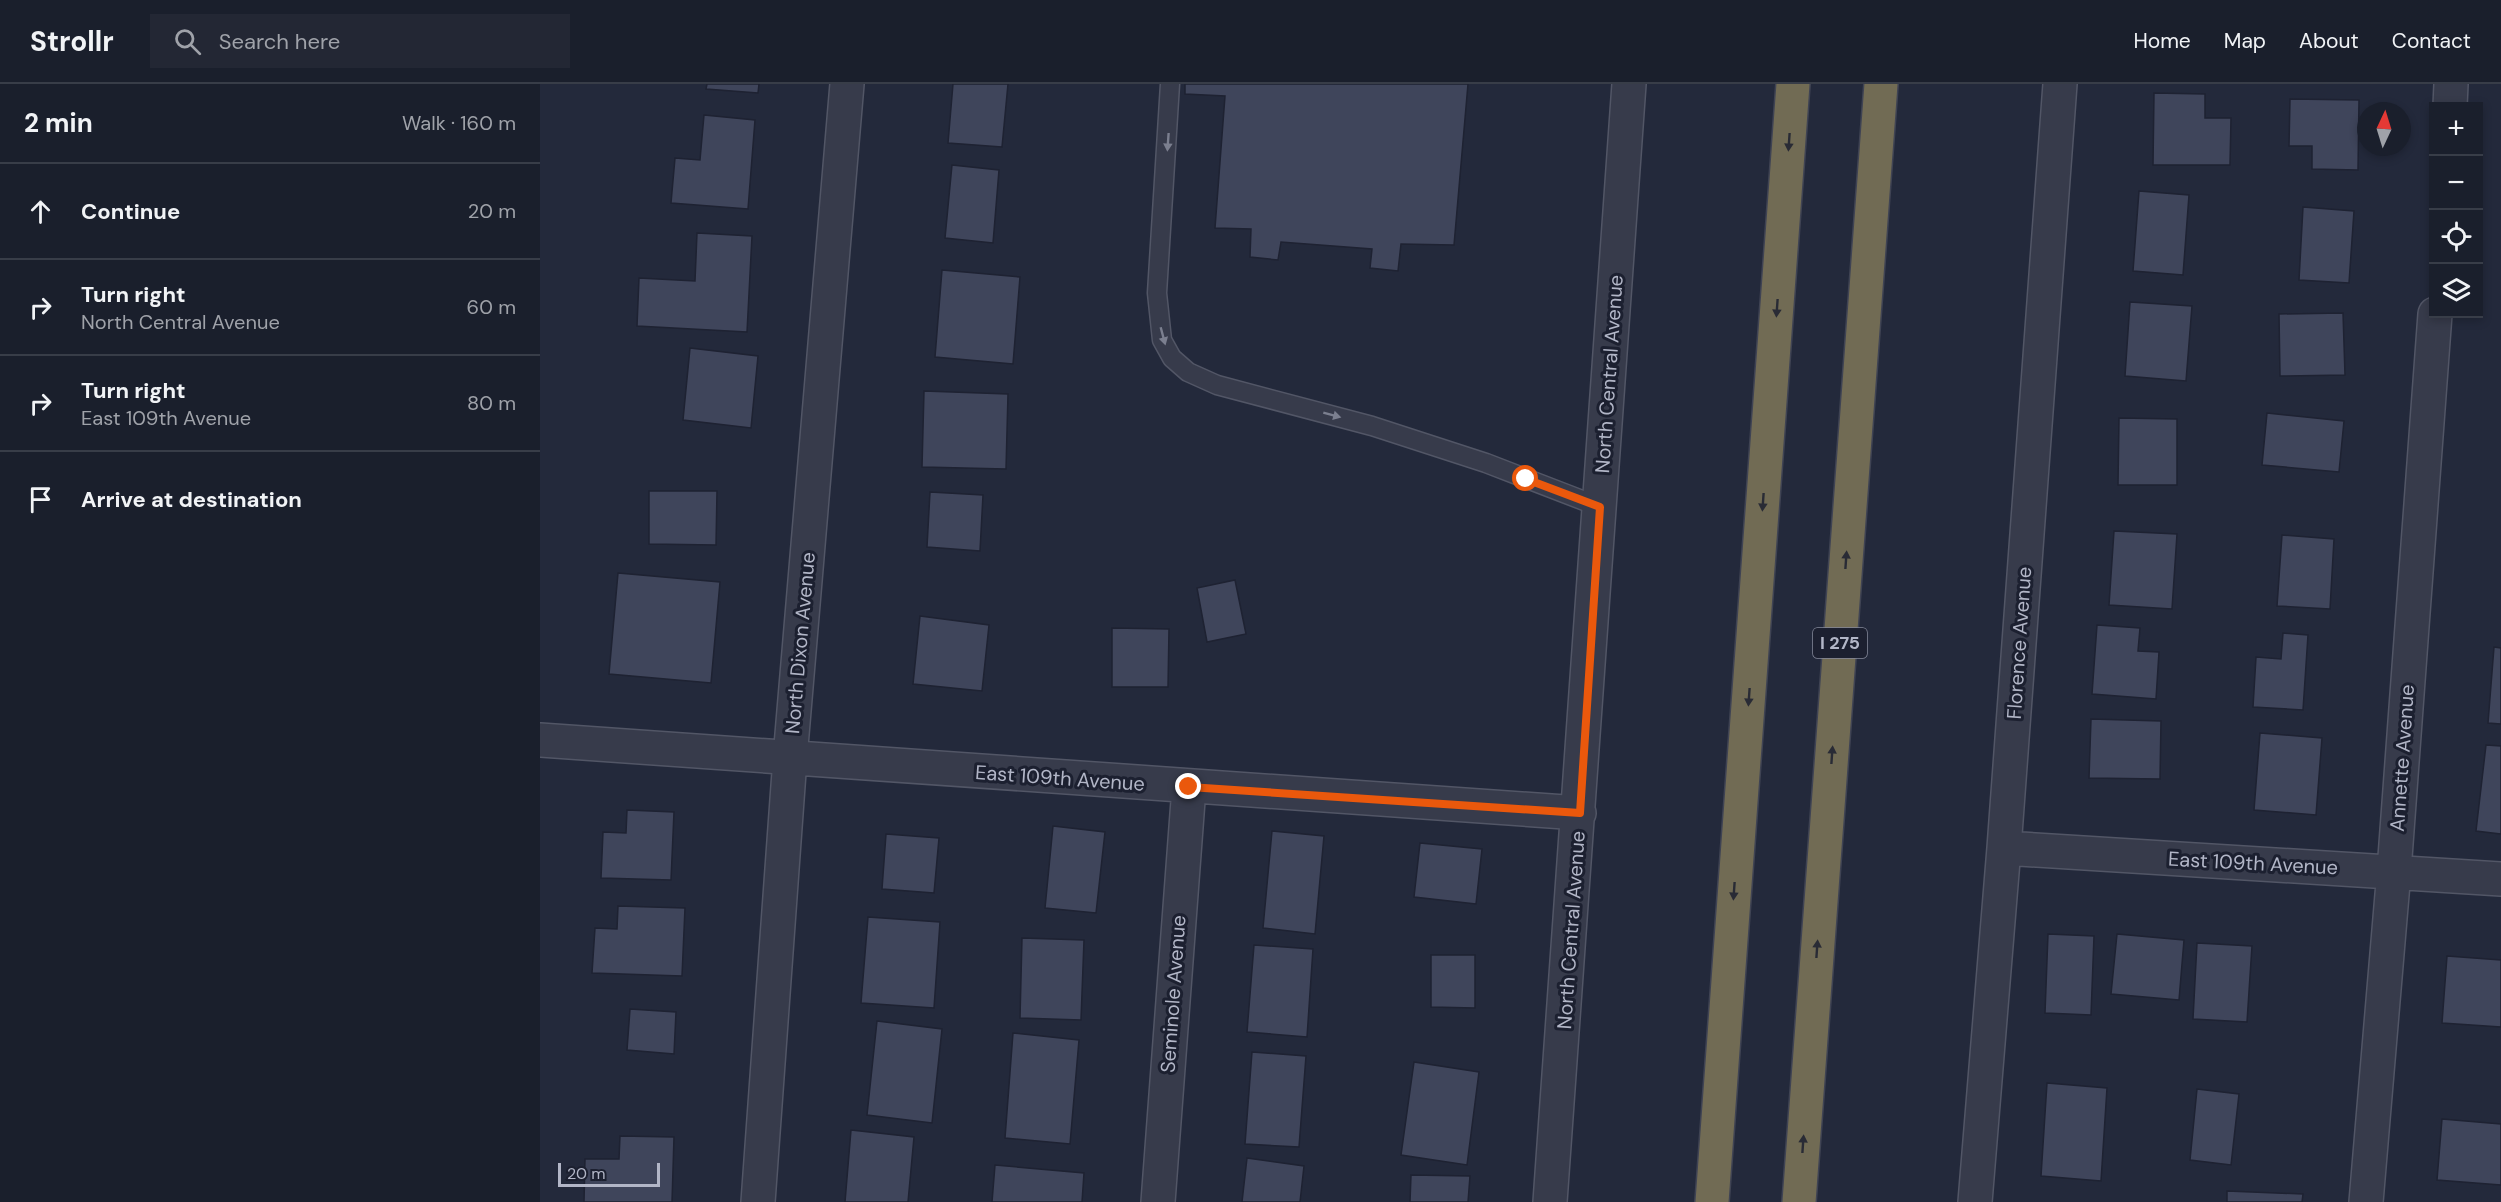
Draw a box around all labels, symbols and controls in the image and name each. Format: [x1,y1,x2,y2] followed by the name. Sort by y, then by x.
[150,14,570,68] search box
[30,23,114,60] text: Strollr
[171,25,204,58] icon: search
[219,27,340,56] text: Search here
[2133,27,2191,55] text: Home
[2224,27,2266,55] text: Map
[2299,27,2359,55] text: About
[2392,27,2471,55] text: Contact
[2357,102,2411,156] north arrow
[2429,102,2483,318] map controls
[2429,102,2483,156] button: +
[24,106,93,140] text: 2 min
[402,110,516,136] text: Walk · 160 m
[1163,133,1172,152] one-way arrow
[1784,133,1794,152] one-way arrow
[2429,156,2483,210] button: −
[24,195,57,228] icon: ahead
[81,197,180,226] text: Continue
[468,198,516,224] text: 20 m
[2429,210,2483,264] button: locate
[2429,264,2483,318] button: layers
[1589,274,1629,474] street label: North Central Avenue
[81,280,186,309] text: Turn right
[24,291,57,324] icon: right
[467,294,516,320] text: 60 m
[1772,298,1782,317] one-way arrow
[81,309,280,335] text: North Central Avenue
[1159,327,1168,345] one-way arrow
[81,376,186,405] text: Turn right
[24,387,57,420] icon: right
[467,390,516,416] text: 80 m
[81,405,251,431] text: East 109th Avenue
[1323,411,1341,420] one-way arrow
[1512,465,1538,491] route start
[24,483,57,516] icon: arrive
[81,485,302,514] text: Arrive at destination
[1758,493,1767,512] one-way arrow
[779,551,821,735] street label: North Dixon Avenue
[1841,551,1851,570] one-way arrow
[2001,566,2037,720] street label: Florence Avenue
[1813,628,1867,658] road number: I 275
[2384,684,2420,832] street label: Annette Avenue
[1744,687,1753,706] one-way arrow
[1827,745,1836,764] one-way arrow
[974,759,1146,797] street label: East 109th Avenue
[1175,773,1201,799] route end
[1551,830,1591,1030] street label: North Central Avenue
[2167,846,2339,880] street label: East 109th Avenue
[1730,882,1739,901] one-way arrow
[1155,914,1191,1074] street label: Seminole Avenue
[1813,940,1822,959] one-way arrow
[1798,1134,1808,1153] one-way arrow
[558,1160,660,1188] scale bar
[567,1163,606,1184] text: 20 m

